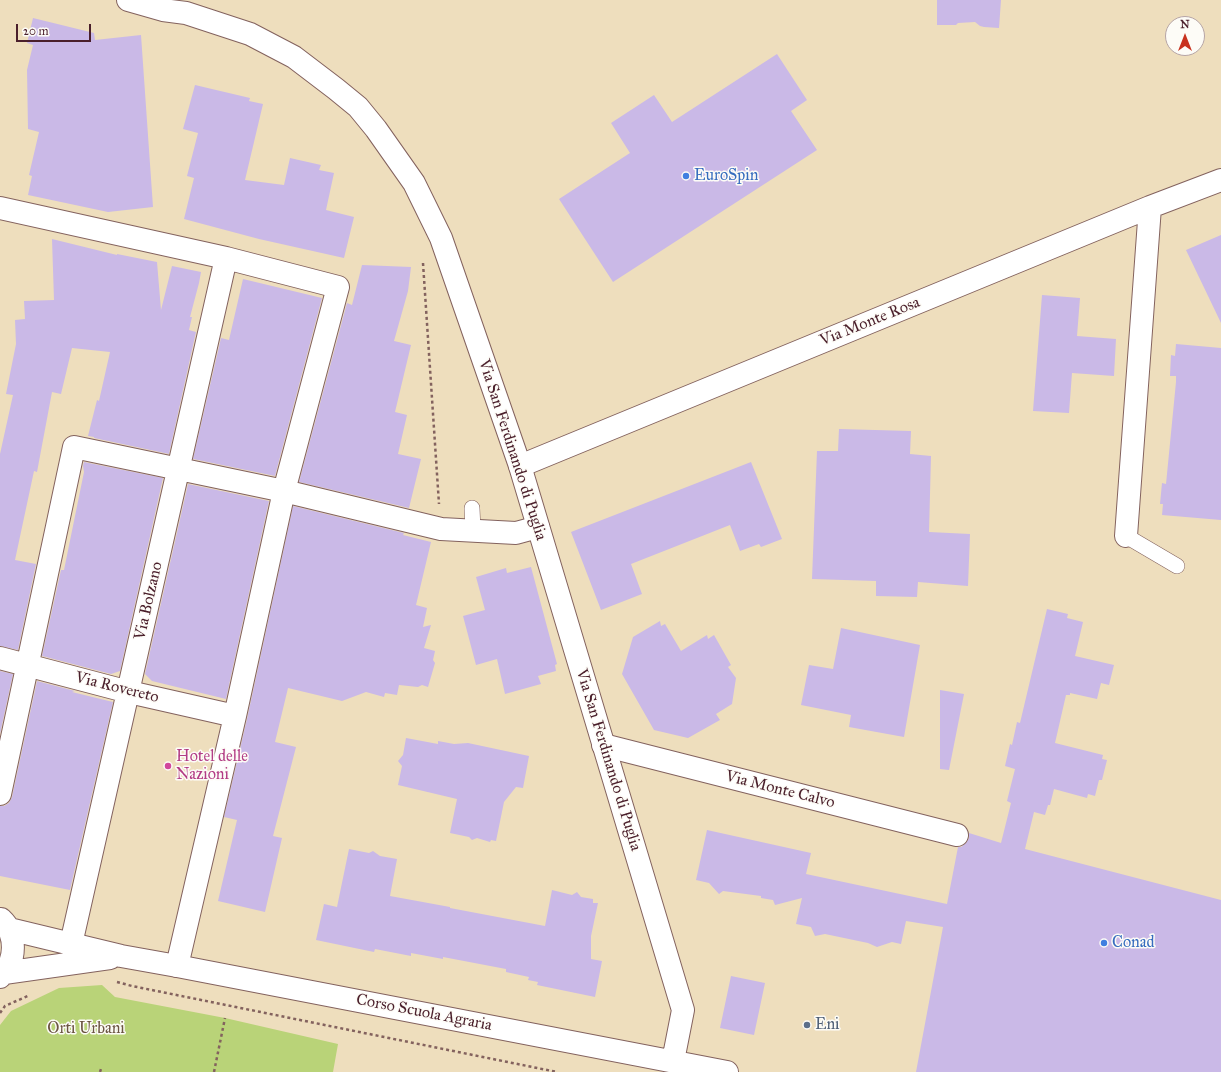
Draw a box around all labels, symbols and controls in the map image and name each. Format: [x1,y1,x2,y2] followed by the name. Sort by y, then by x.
[18,16,93,42] scale bar
[1165,16,1205,56] north arrow
[1180,18,1190,31] text: N
[23,24,49,38] text: 20 m
[694,166,758,186] place label: EuroSpin
[681,171,691,181] marker: EuroSpin
[817,293,923,351] street label: Via Monte Rosa
[474,357,550,543] street label: Via San Ferdinando di Puglia
[131,560,167,642] street label: Via Bolzano
[571,667,645,853] street label: Via San Ferdinando di Puglia
[73,668,161,708] street label: Via Rovereto
[176,747,248,785] place label: Hotel delle Nazioni
[163,761,173,771] marker: Hotel delle Nazioni
[723,767,837,813] street label: Via Monte Calvo
[1112,933,1155,953] place label: Conad
[1099,938,1109,948] marker: Conad
[355,990,493,1036] street label: Corso Scuola Agraria
[815,1015,840,1035] place label: Eni
[47,1019,125,1039] park label: Orti Urbani
[802,1020,812,1030] marker: Eni

